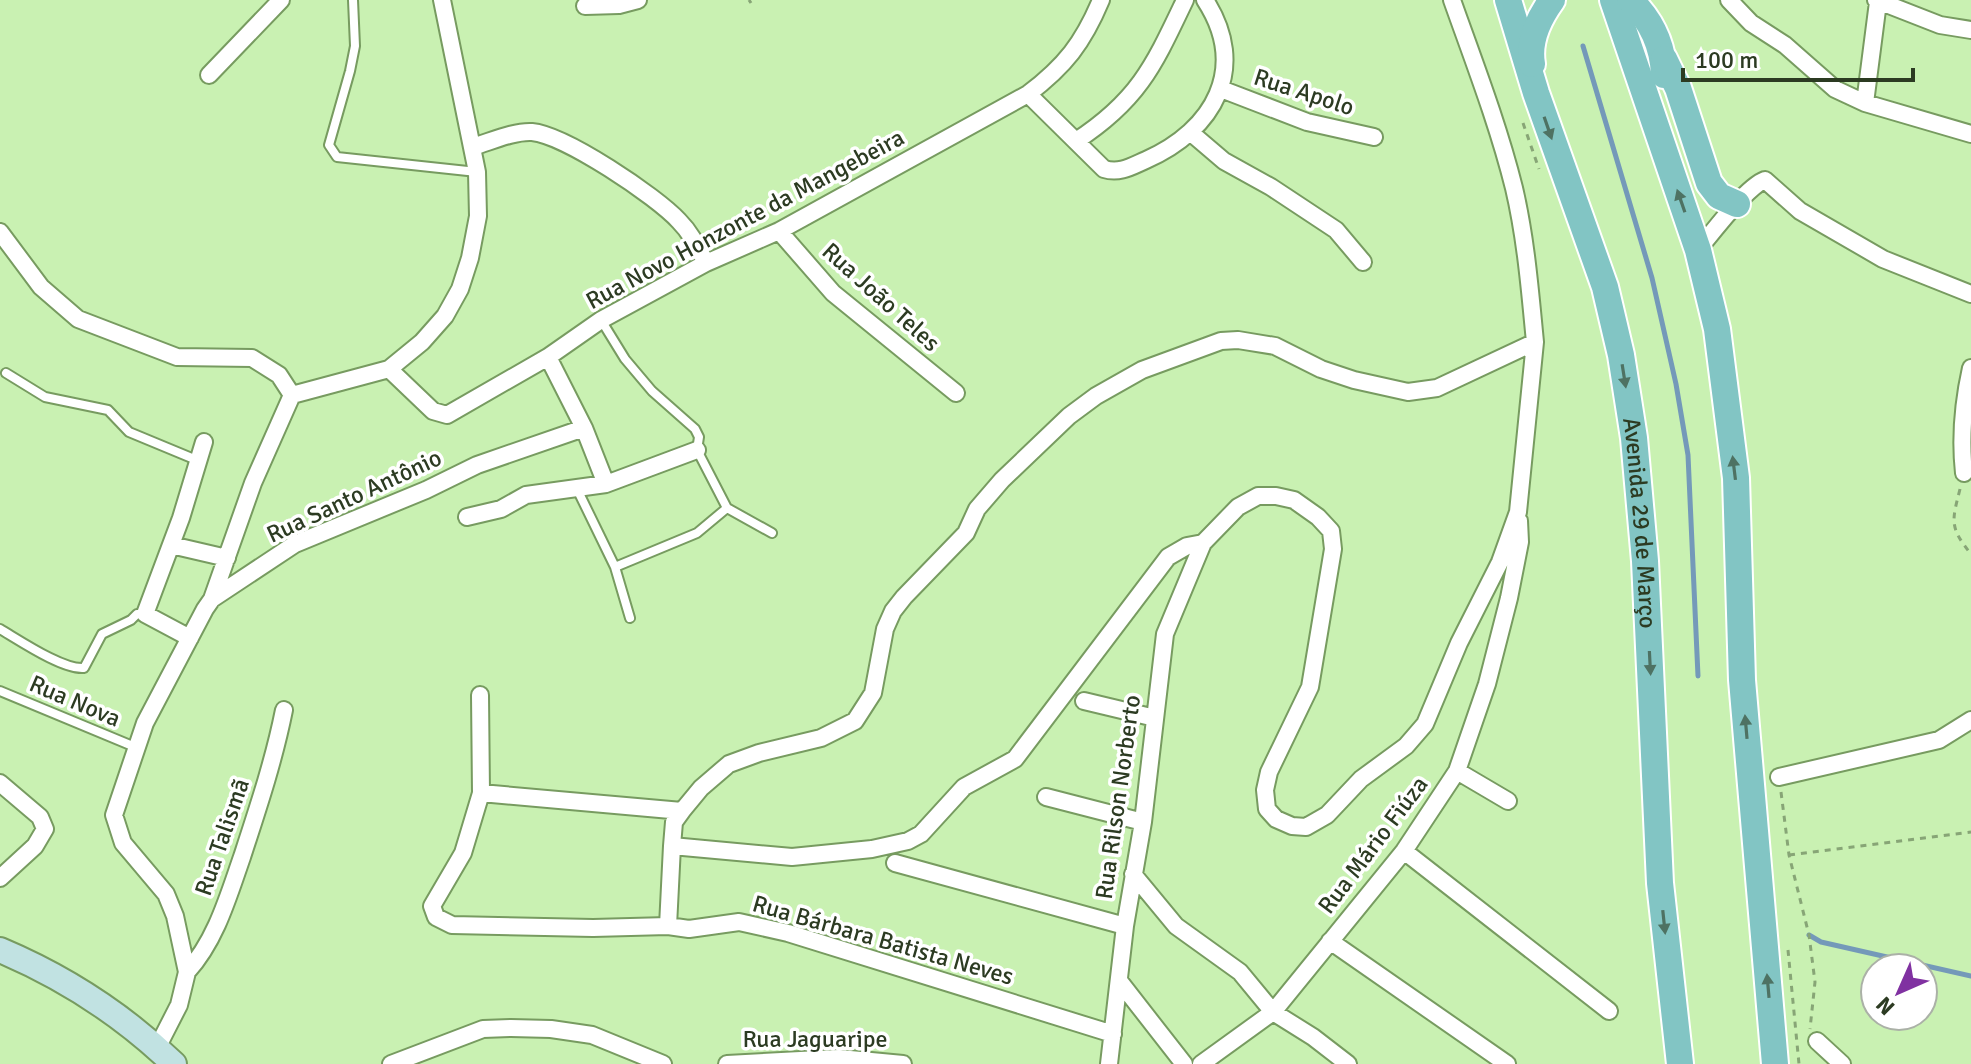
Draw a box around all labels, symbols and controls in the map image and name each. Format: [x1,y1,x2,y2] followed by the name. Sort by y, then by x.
[1683,32,1913,82] scale bar
[1695,45,1758,75] text: 100 m
[1250,62,1358,122] street label: Rua Apolo
[1543,116,1555,140] one-way arrow
[581,122,909,316] street label: Rua Novo Honzonte da Mangebeira
[1674,188,1687,212] one-way arrow
[816,236,946,358] street label: Rua João Teles
[1618,364,1631,389] one-way arrow
[1616,415,1663,629] street label: Avenida 29 de Março
[262,442,446,550] street label: Rua Santo Antônio
[1728,455,1741,480] one-way arrow
[1643,651,1656,676] one-way arrow
[25,668,125,734] street label: Rua Nova
[1089,693,1147,901] street label: Rua Rilson Norberto
[1739,714,1752,739] one-way arrow
[1312,770,1434,920] street label: Rua Mário Fiúza
[188,774,256,900] street label: Rua Talismã
[749,888,1017,992] street label: Rua Bárbara Batista Neves
[1658,910,1671,935] one-way arrow
[1859,952,1939,1032] north arrow
[1761,973,1774,998] one-way arrow
[1870,991,1900,1021] text: N
[742,1024,888,1054] street label: Rua Jaguaripe

